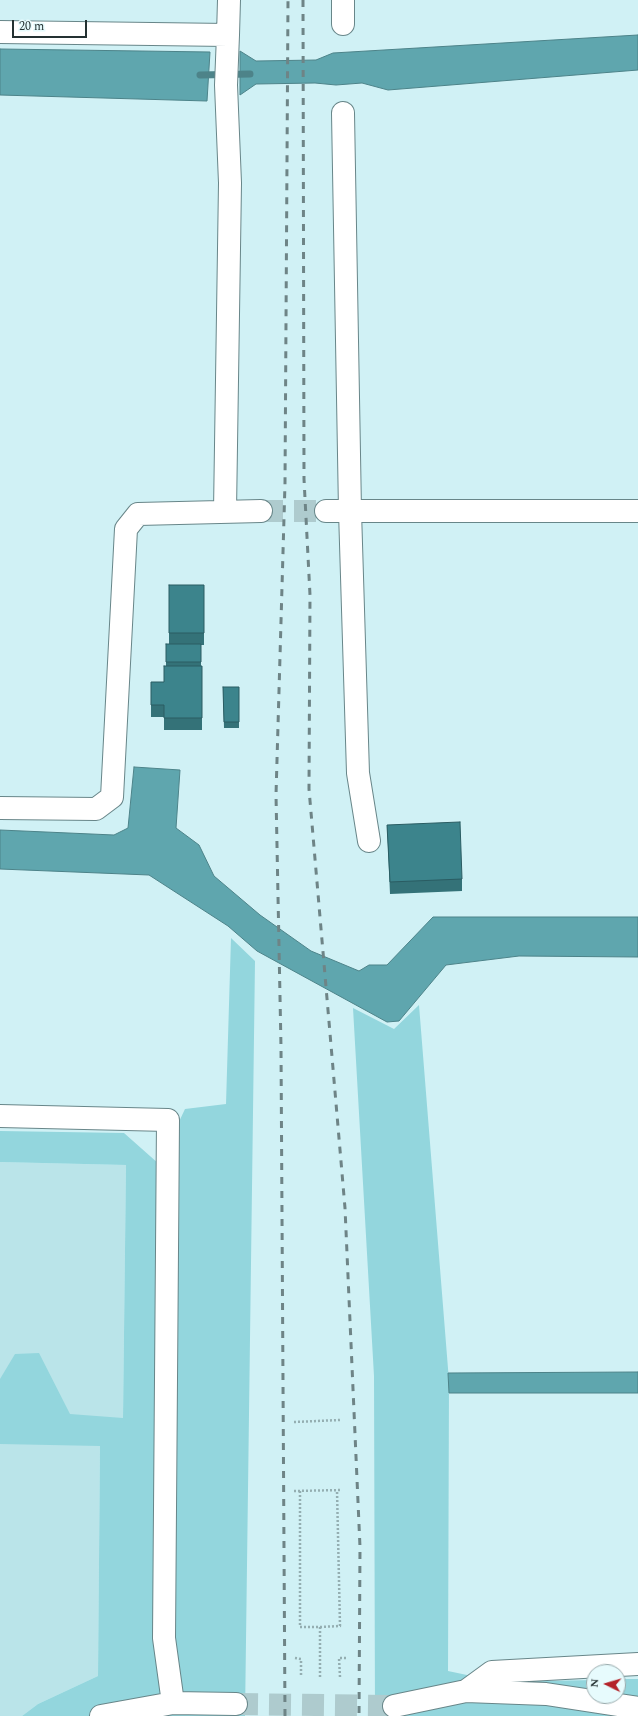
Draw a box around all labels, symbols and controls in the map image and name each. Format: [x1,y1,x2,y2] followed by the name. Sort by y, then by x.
[14,12,89,38] scale bar
[19,17,44,36] text: 20 m
[586,1664,626,1704] north arrow
[586,1678,603,1688] text: N

